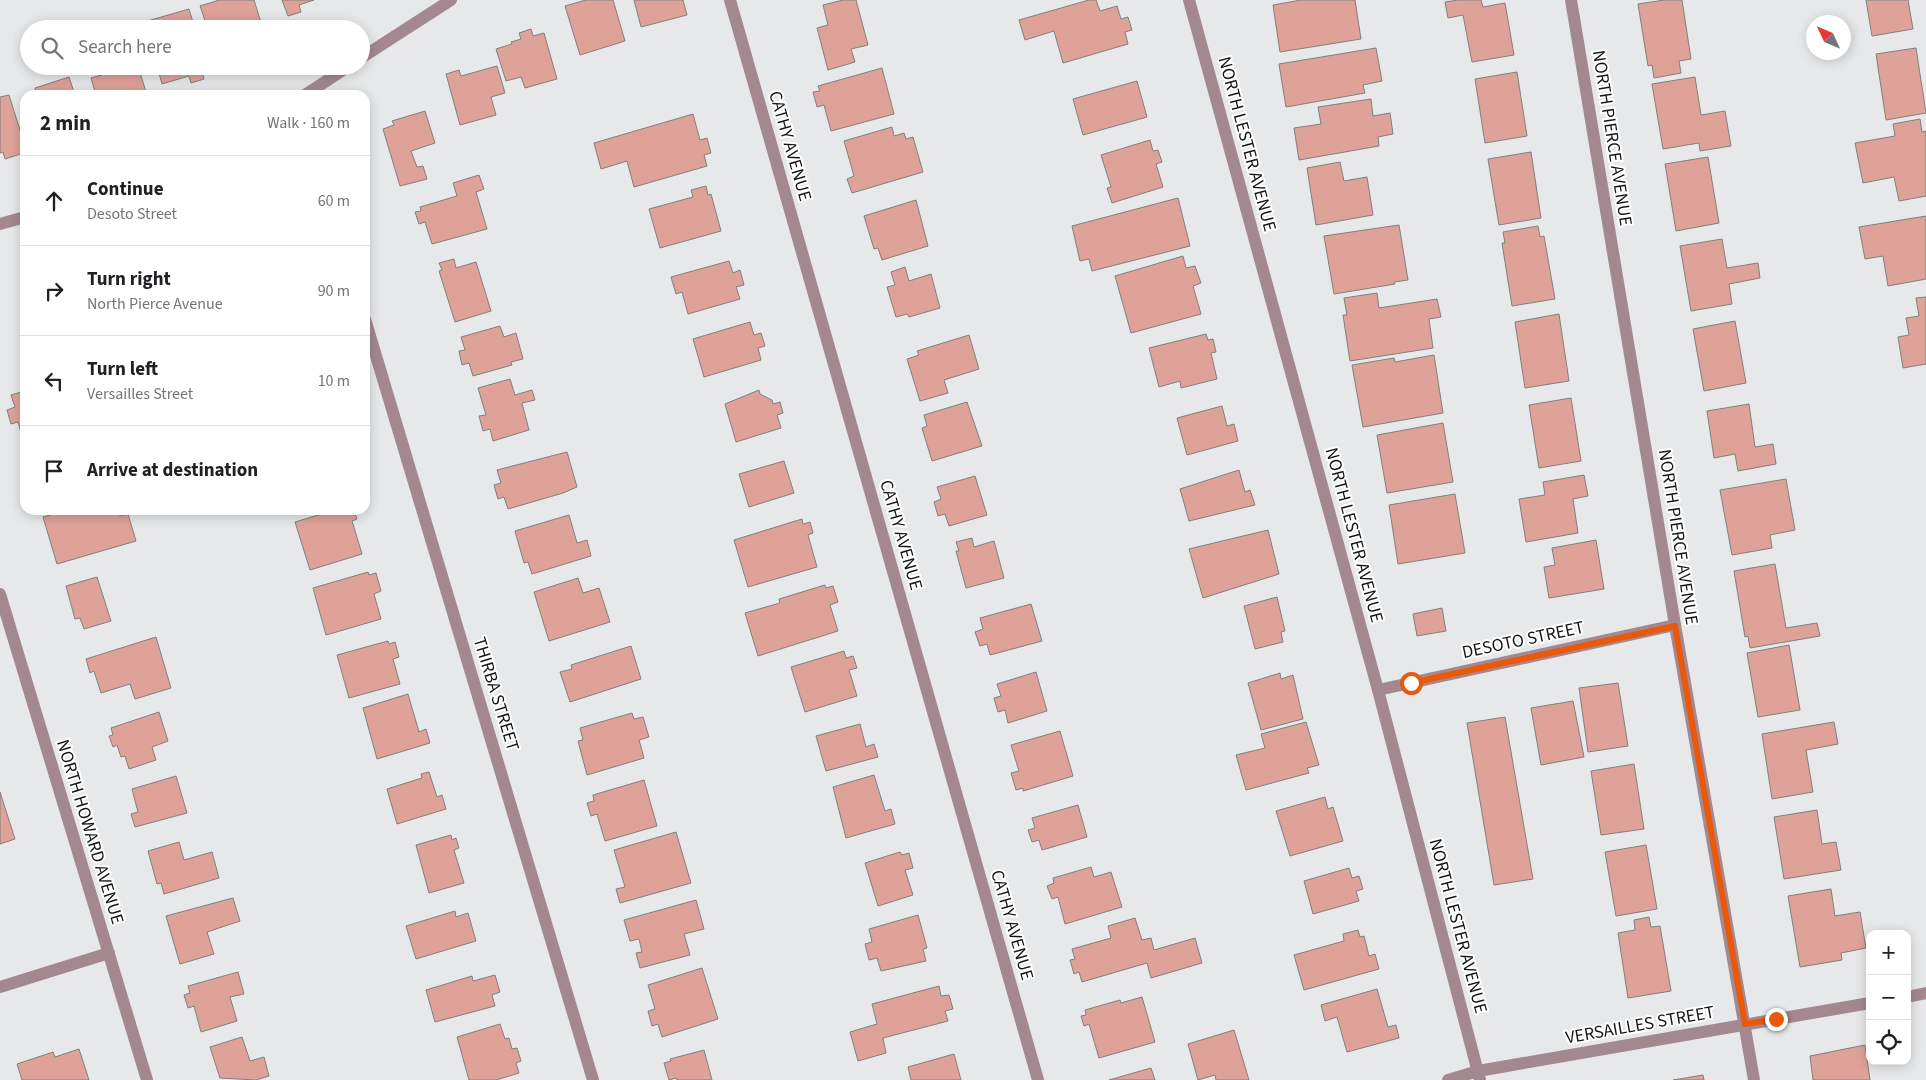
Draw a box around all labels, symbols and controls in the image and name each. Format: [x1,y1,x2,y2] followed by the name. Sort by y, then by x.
[1806,15,1851,60] north arrow
[20,20,370,75] search box
[38,34,66,62] icon: search
[78,34,172,61] text: Search here
[1586,48,1638,228] street label: NORTH PIERCE AVENUE
[1212,54,1282,234] street label: NORTH LESTER AVENUE
[762,88,818,204] street label: CATHY AVENUE
[40,108,91,138] text: 2 min
[267,112,350,134] text: Walk · 160 m
[87,176,164,203] text: Continue
[40,187,68,215] icon: ahead
[318,190,350,212] text: 60 m
[87,203,177,225] text: Desoto Street
[87,266,171,293] text: Turn right
[40,277,68,305] icon: right
[318,280,350,302] text: 90 m
[87,293,223,315] text: North Pierce Avenue
[87,356,158,383] text: Turn left
[40,367,68,395] icon: left
[318,370,350,392] text: 10 m
[87,383,193,405] text: Versailles Street
[1319,445,1389,625] street label: NORTH LESTER AVENUE
[1652,447,1704,627] street label: NORTH PIERCE AVENUE
[40,457,68,485] icon: arrive
[87,457,258,484] text: Arrive at destination
[873,477,929,593] street label: CATHY AVENUE
[1460,615,1587,665] street label: DESOTO STREET
[467,634,525,754] street label: THIRBA STREET
[1400,672,1423,695] route start
[50,737,130,927] street label: NORTH HOWARD AVENUE
[1423,836,1493,1016] street label: NORTH LESTER AVENUE
[984,867,1040,983] street label: CATHY AVENUE
[1866,930,1911,1065] map controls
[1866,930,1911,975] button: +
[1866,975,1911,1020] button: −
[1564,1000,1717,1050] street label: VERSAILLES STREET
[1765,1008,1788,1031] route end
[1866,1020,1911,1065] button: locate

